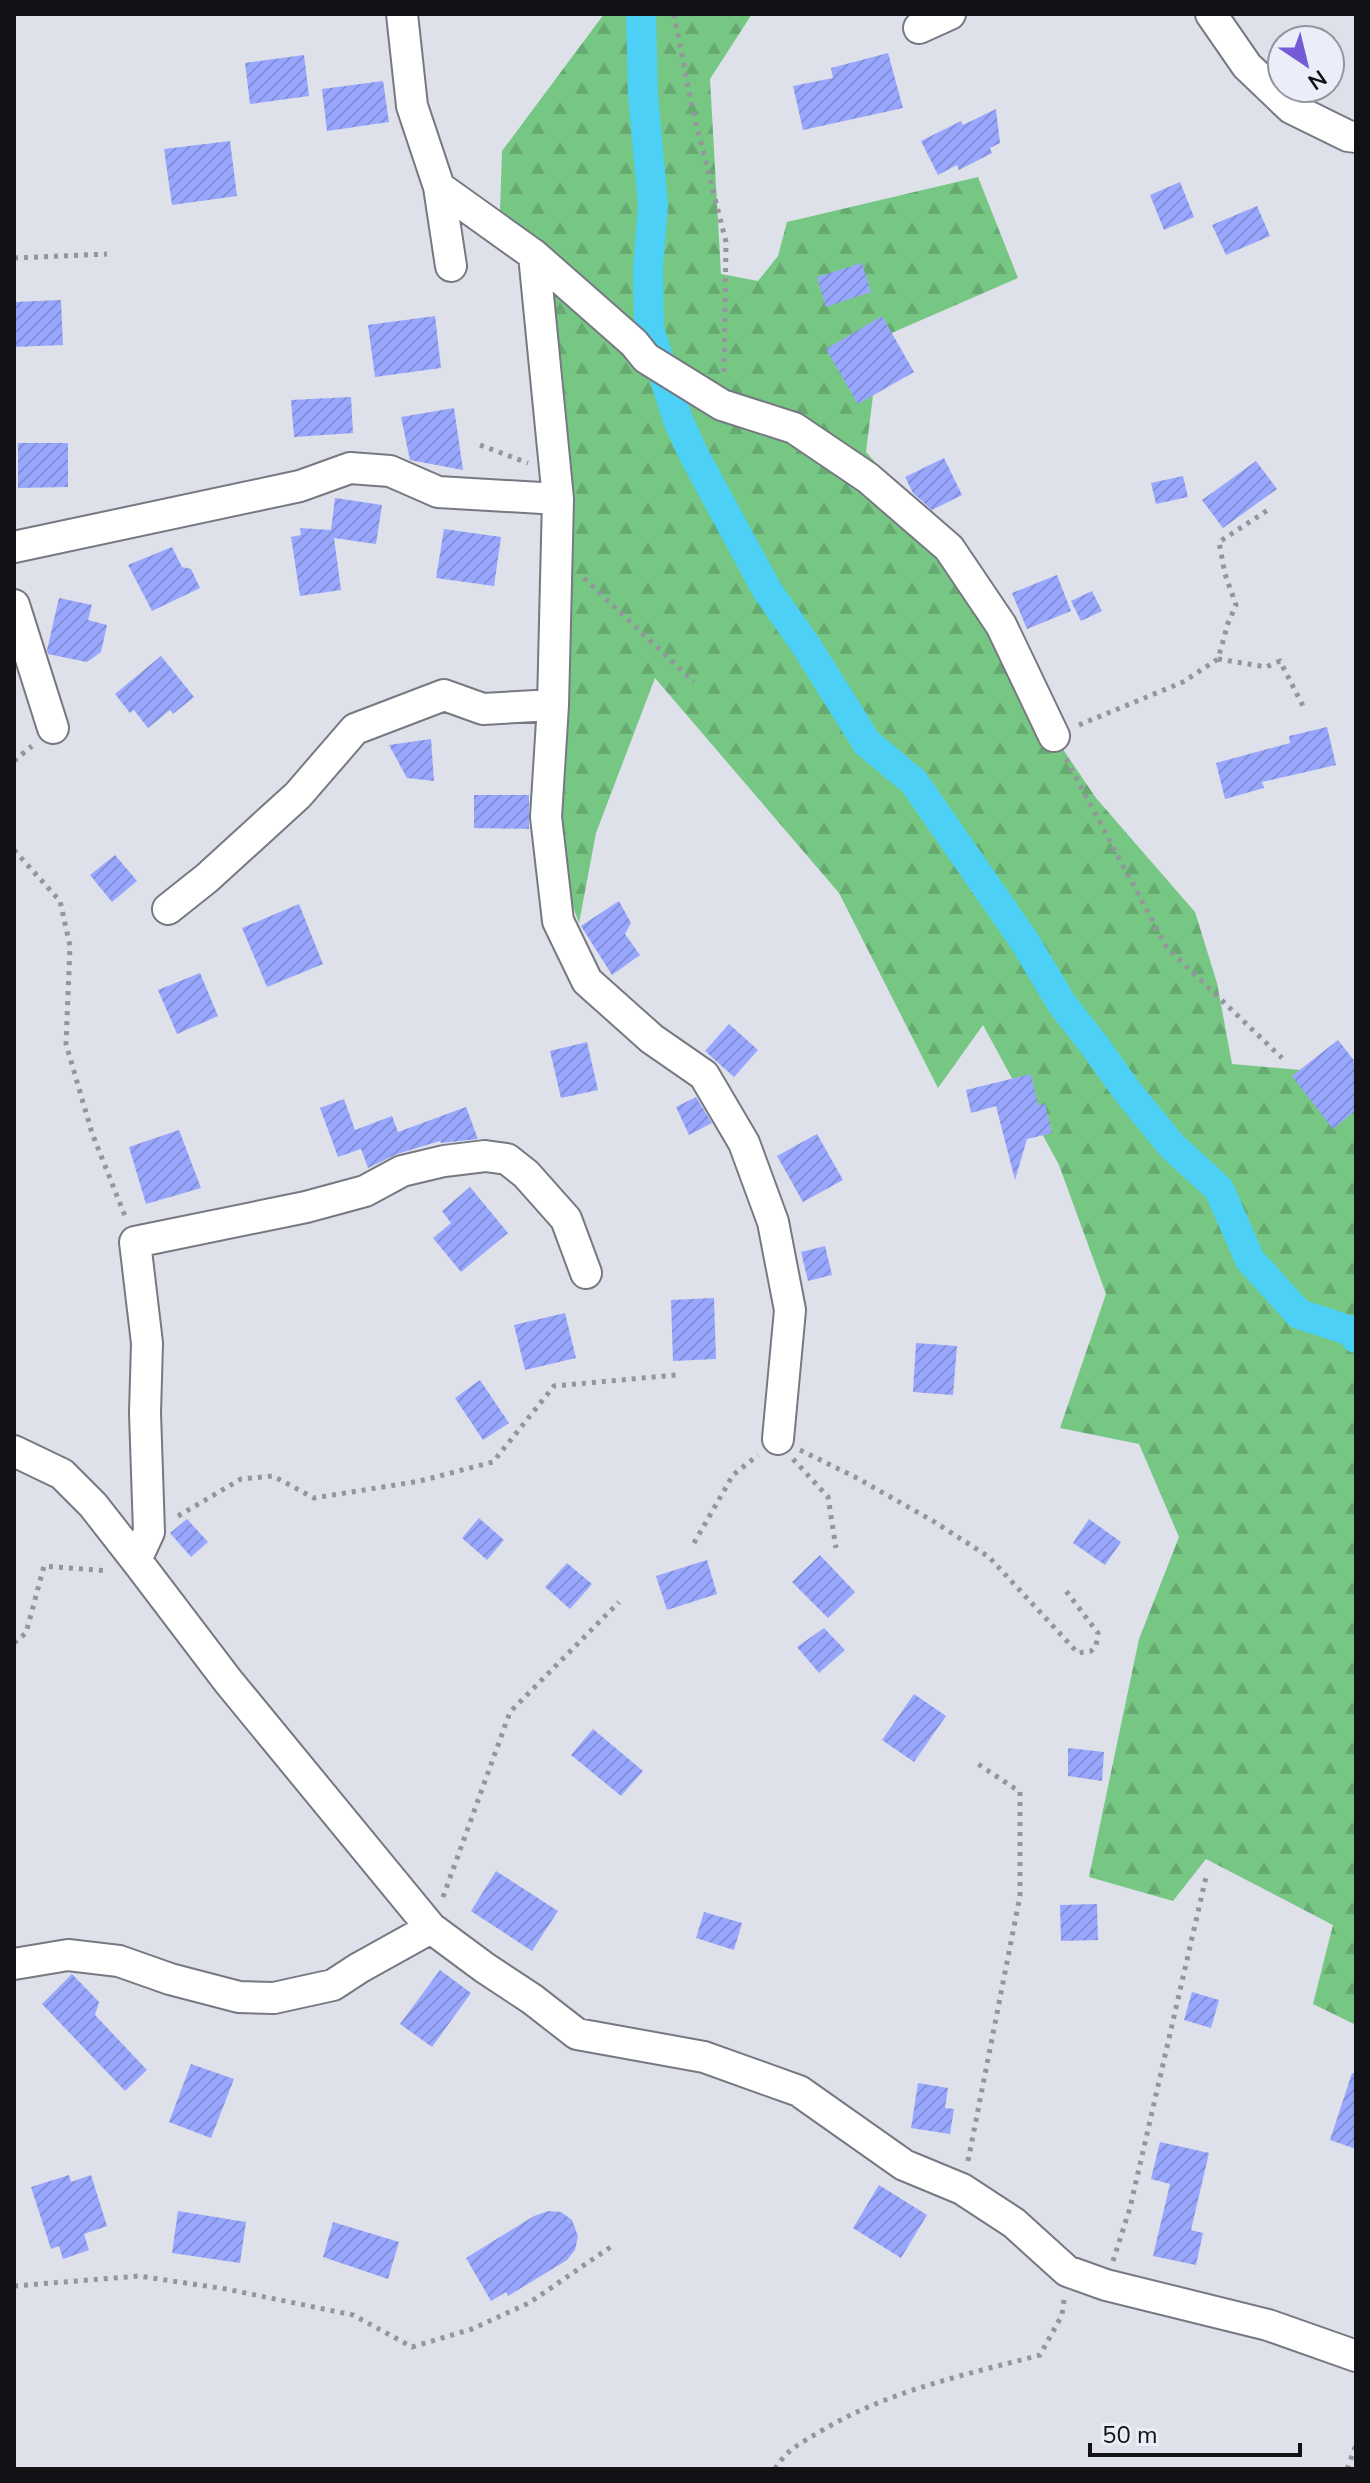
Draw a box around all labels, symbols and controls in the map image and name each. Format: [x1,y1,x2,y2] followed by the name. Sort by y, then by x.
[1266,24,1346,104] north arrow
[1302,63,1332,97] text: N
[1090,2407,1300,2457] scale bar
[1102,2419,1158,2451] text: 50 m

